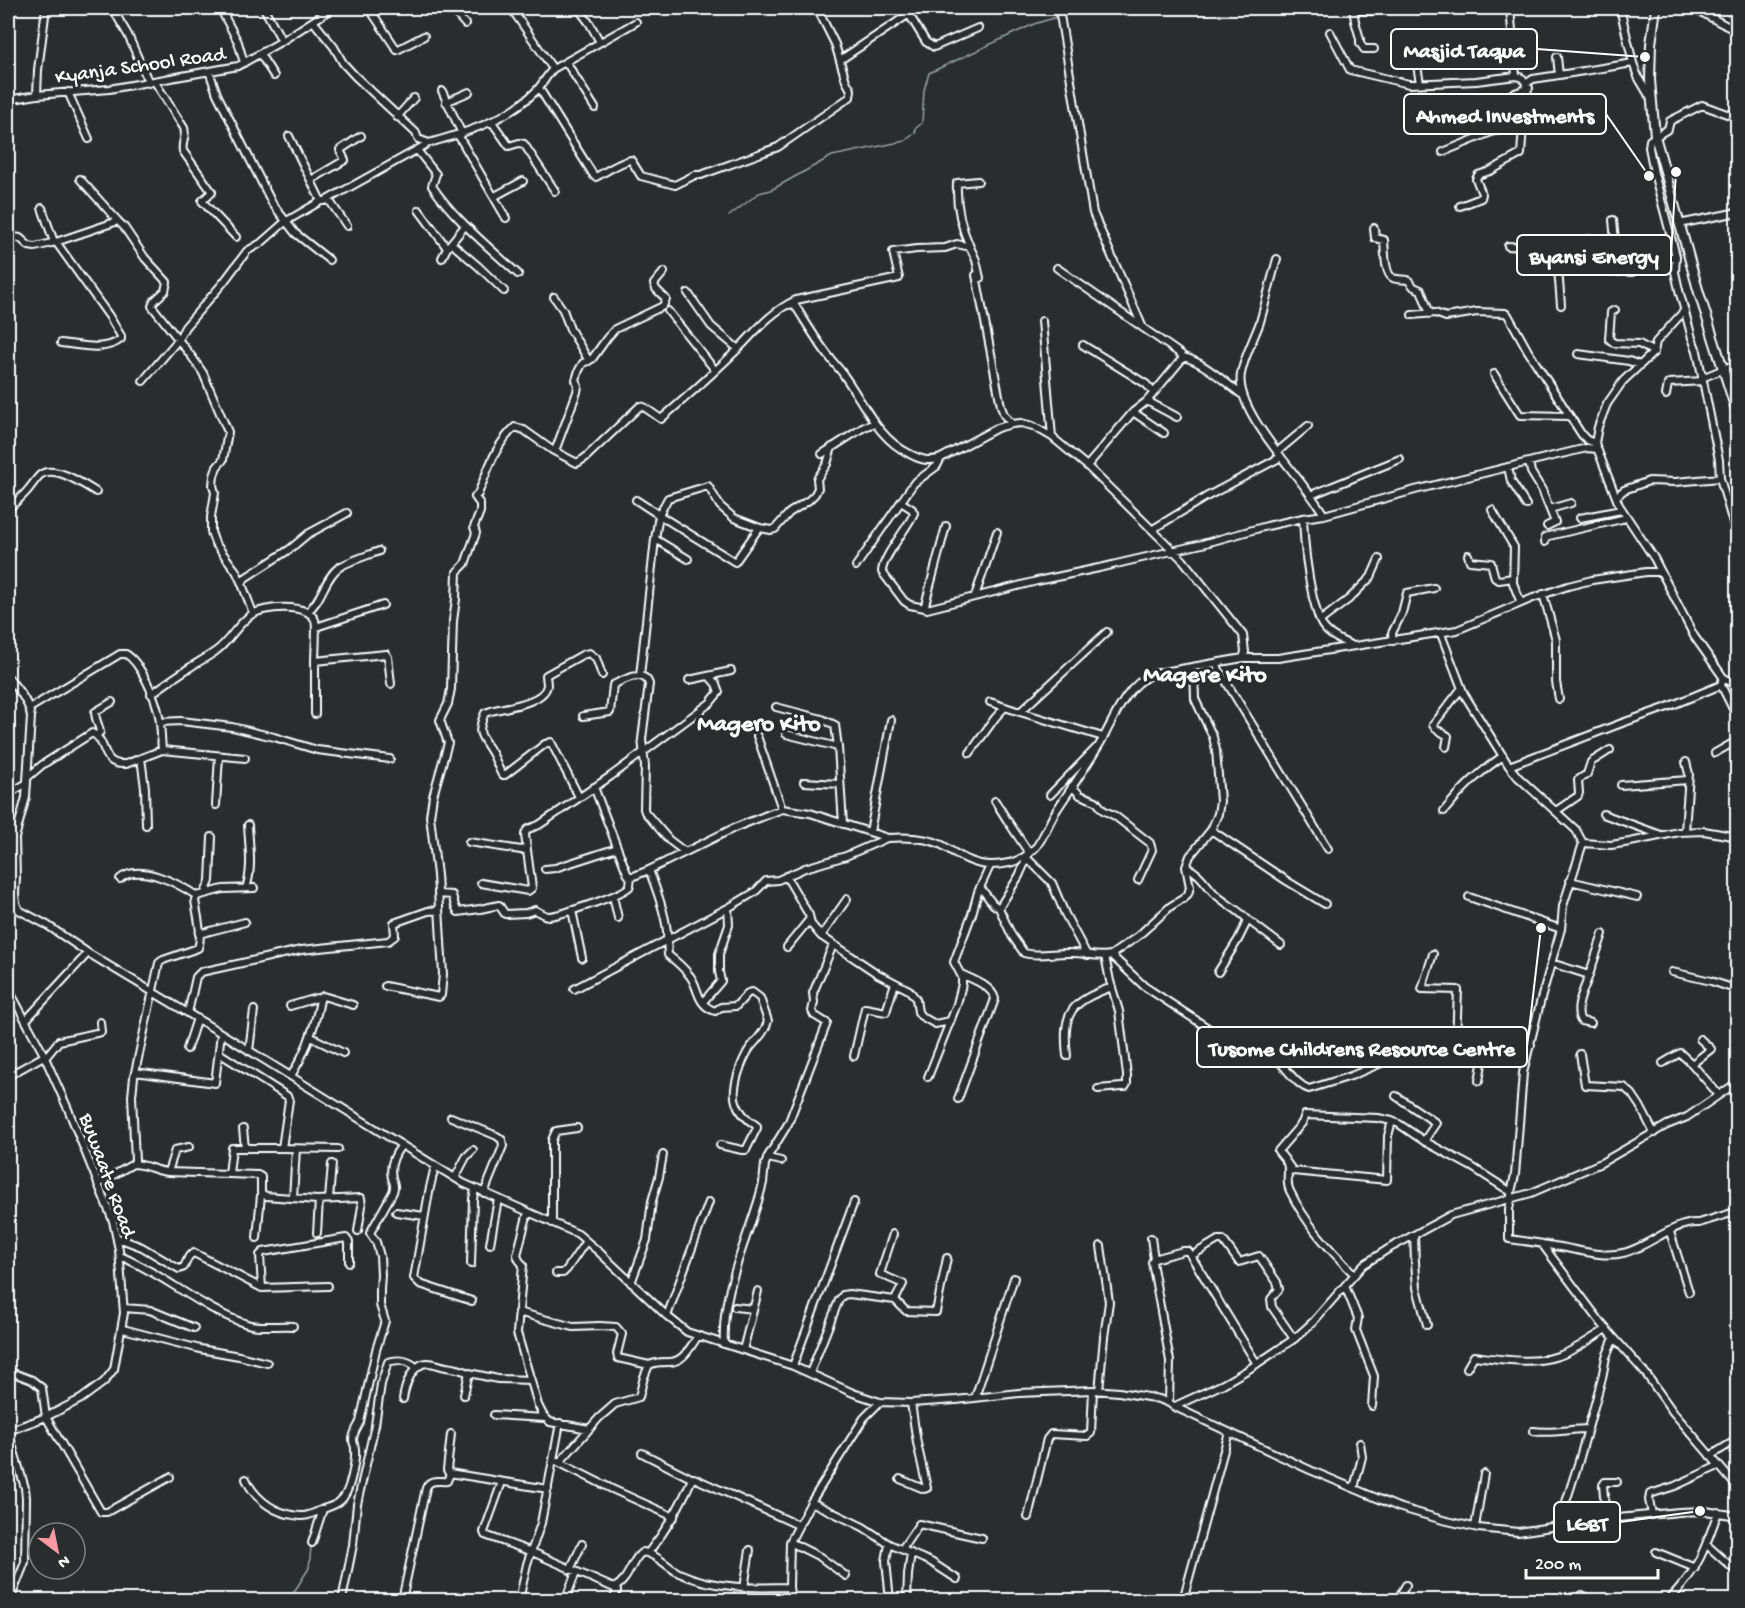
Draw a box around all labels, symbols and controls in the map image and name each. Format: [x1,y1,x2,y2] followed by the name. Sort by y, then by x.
[1391,29,1537,69] callout: Masjid Taqua
[1403,40,1526,66] text: Masjid Taqua
[54,43,229,92] street label: Kyanja School Road
[1404,94,1606,134] callout: Ahmed Investments
[1415,105,1596,131] text: Ahmed Investments
[1517,235,1671,275] callout: Byansi Energy
[1528,246,1659,272] text: Byansi Energy
[1143,662,1267,691] district label: Magere Kito
[697,711,821,740] district label: Magero Kito
[1197,1027,1527,1067] callout: Tusome Childrens Resource Centre
[1207,1038,1516,1064] text: Tusome Childrens Resource Centre
[71,1110,140,1243] street label: Buwaate Road
[1554,1502,1620,1542] callout: LGBT
[1566,1513,1609,1539] text: LGBT
[27,1521,87,1581] north arrow
[1526,1542,1658,1580] scale bar
[53,1550,73,1572] text: N
[1535,1555,1582,1576] text: 200 m

